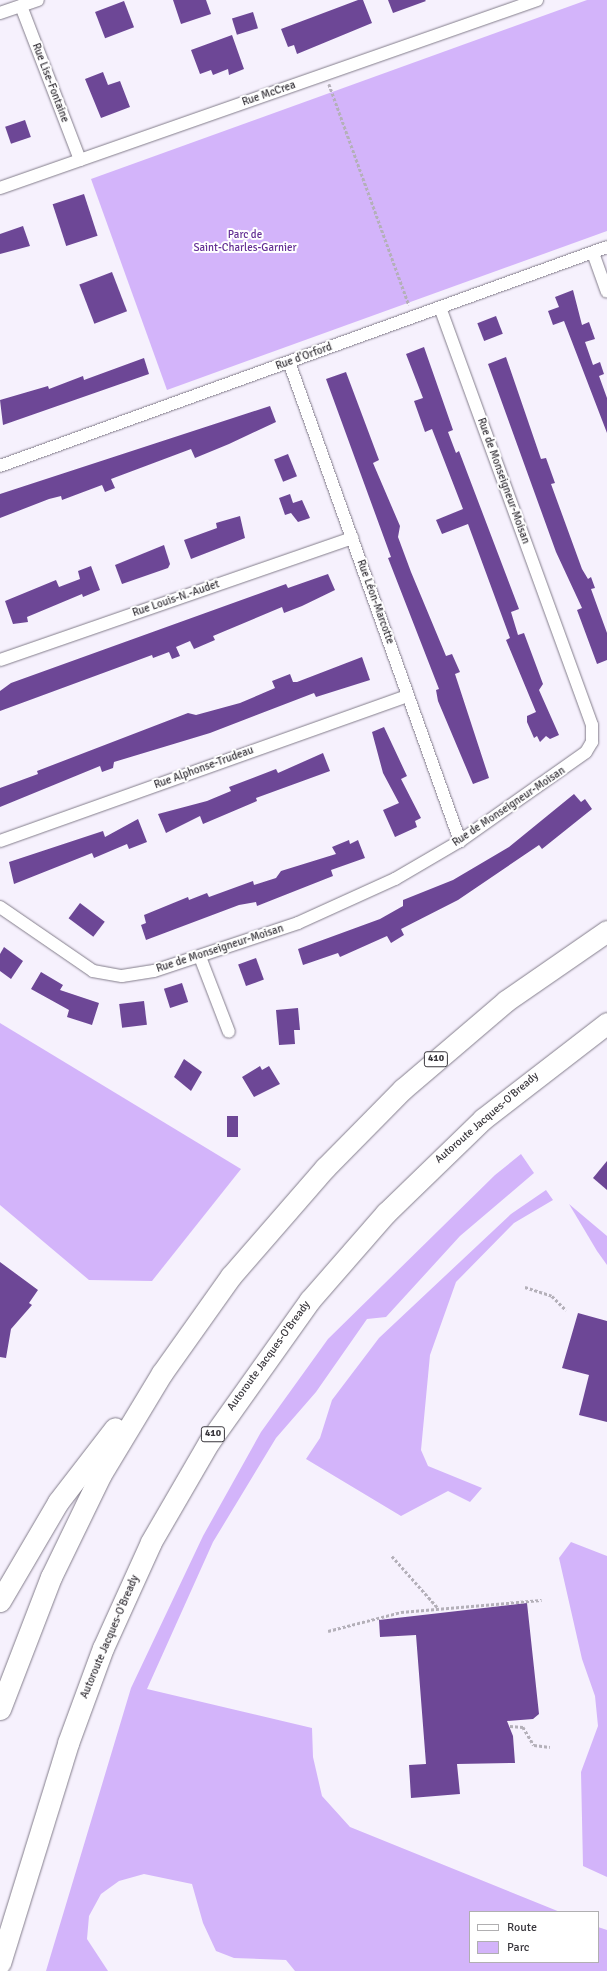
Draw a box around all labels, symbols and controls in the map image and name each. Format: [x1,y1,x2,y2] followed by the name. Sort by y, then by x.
[29,41,71,125] street label: Rue Lise-Fontaine
[240,79,298,109] street label: Rue McCrea
[193,229,297,255] park label: Parc de Saint-Charles-Garnier
[274,341,334,373] street label: Rue d'Orford
[474,416,532,546] street label: Rue de Monseigneur-Moisan
[354,558,396,646] street label: Rue Léon-Marcotte
[131,578,221,620] street label: Rue Louis-N.-Audet
[152,744,256,792] street label: Rue Alphonse-Trudeau
[450,764,568,850] street label: Rue de Monseigneur-Moisan
[155,922,285,976] street label: Rue de Monseigneur-Moisan
[423,1051,449,1067] road number: 410
[433,1070,541,1166] street label: Autoroute Jacques-O'Bready
[225,1299,313,1413] street label: Autoroute Jacques-O'Bready
[200,1426,226,1442] road number: 410
[78,1573,142,1701] street label: Autoroute Jacques-O'Bready
[469,1911,599,1963] legend
[507,1920,537,1935] text: Route
[507,1940,529,1955] text: Parc

